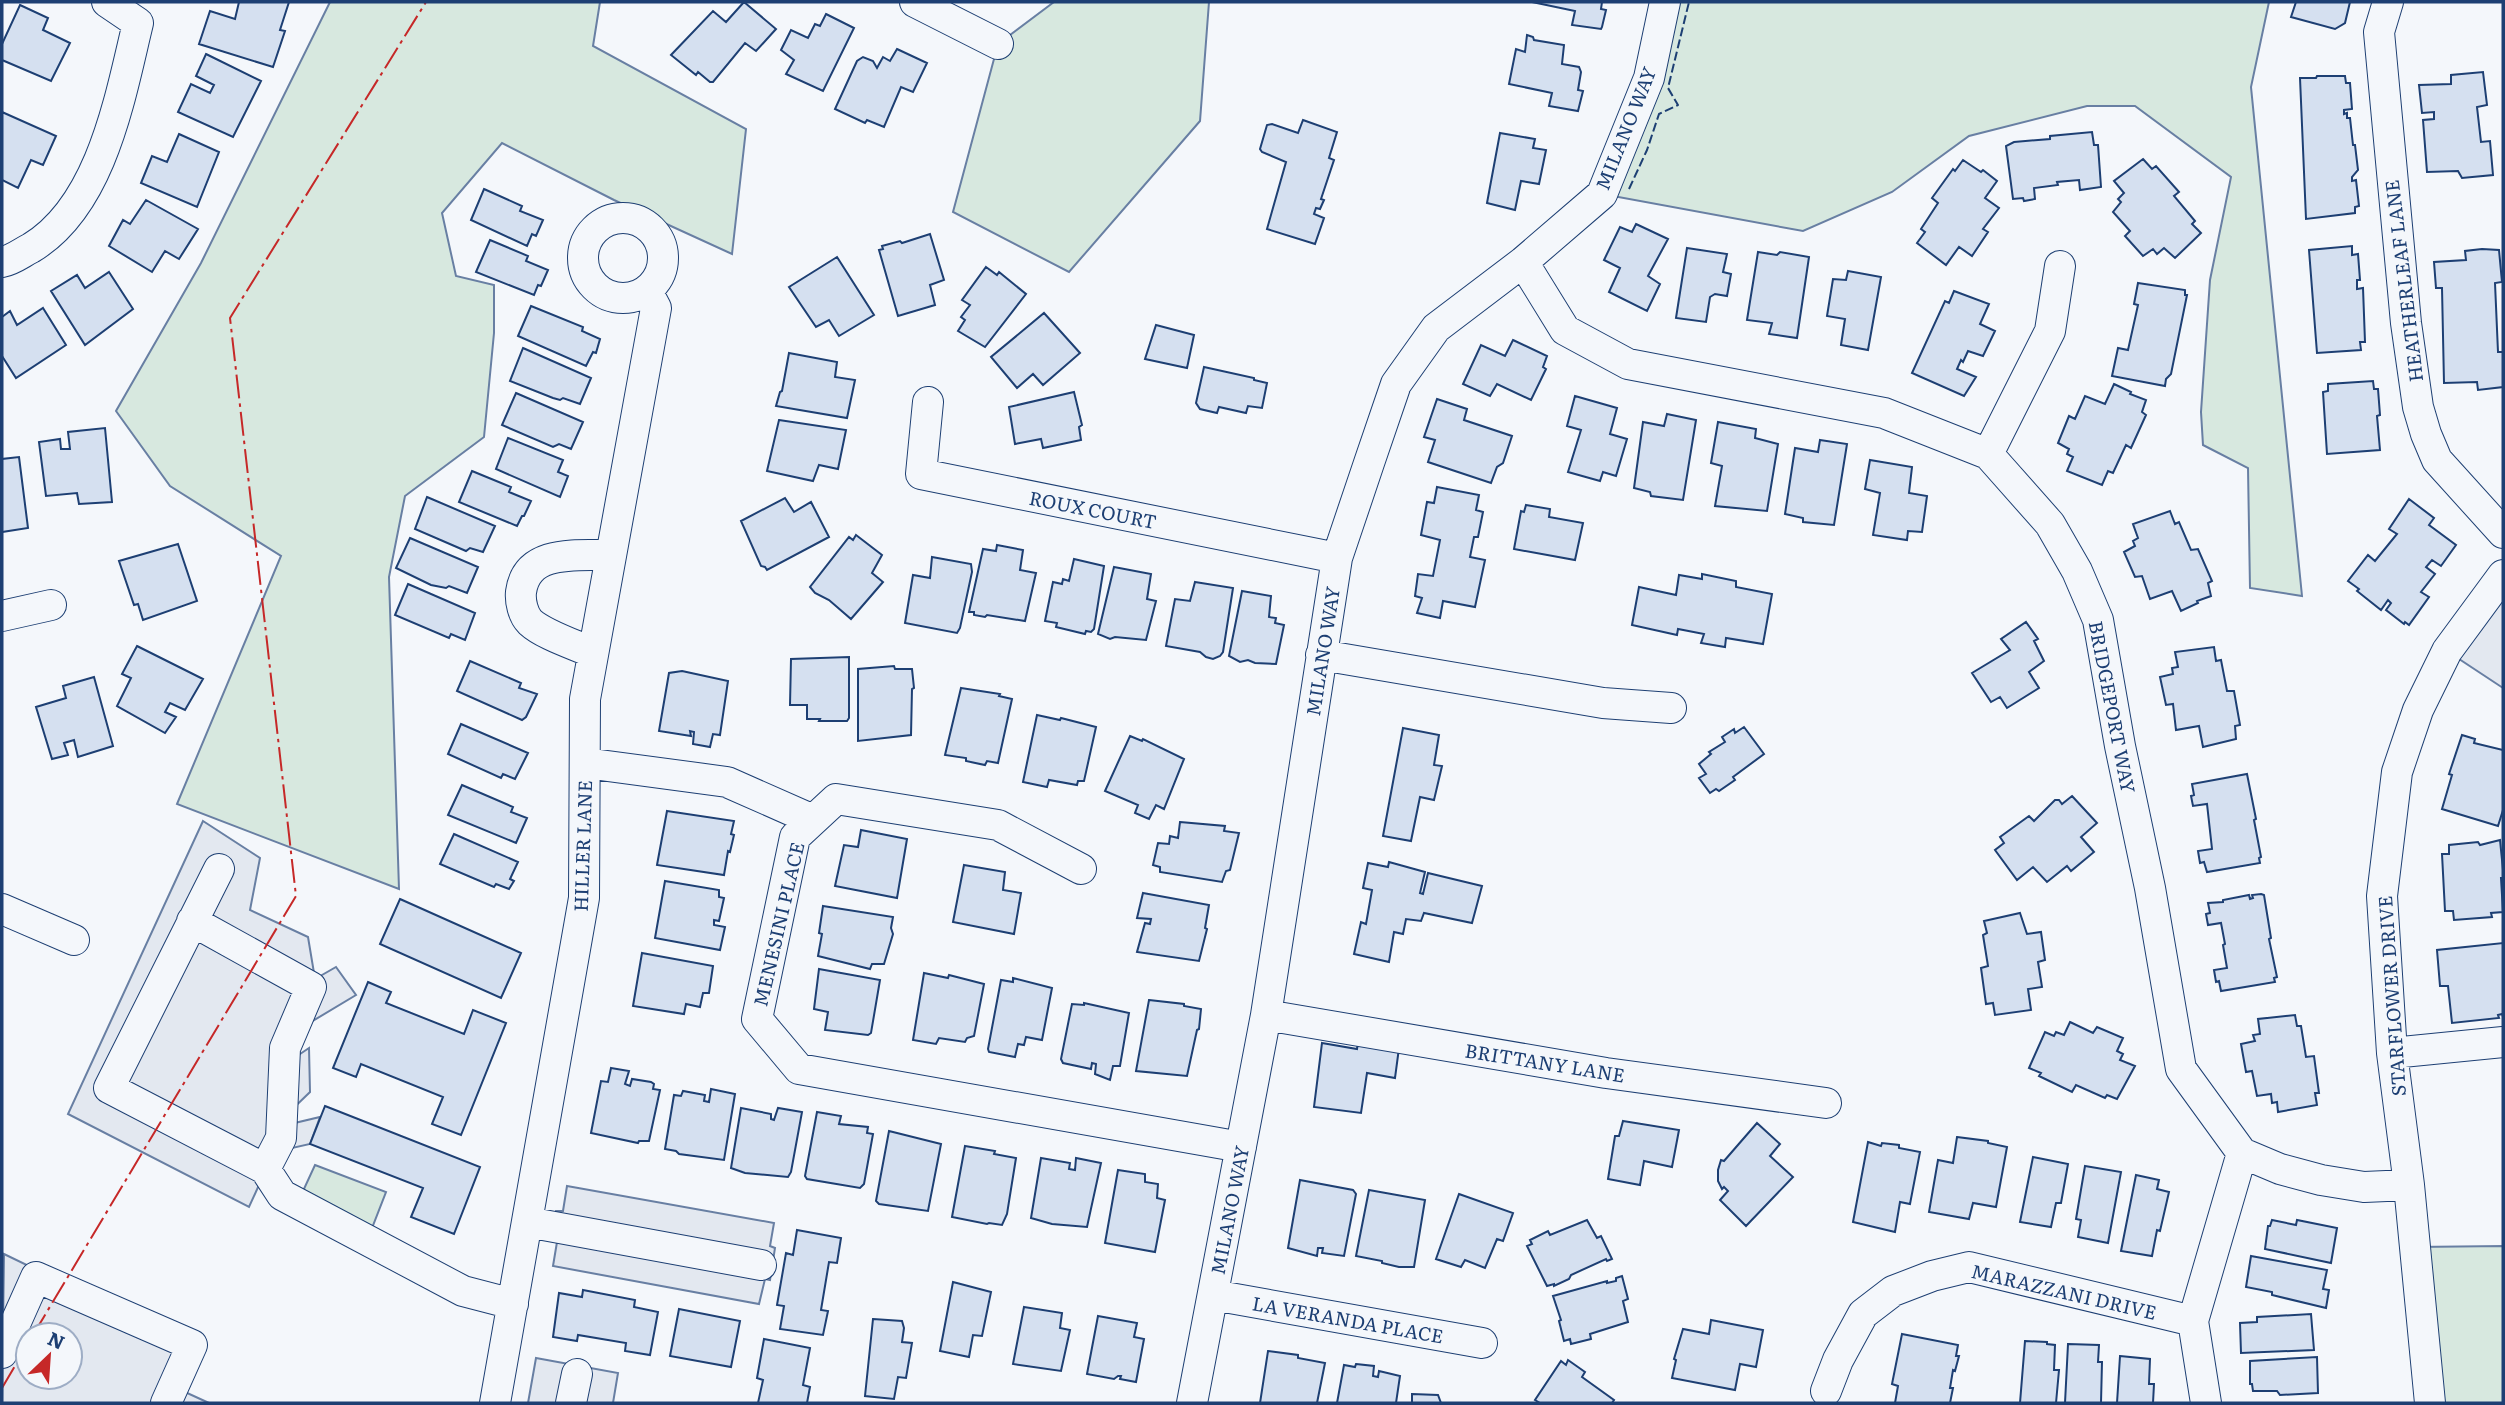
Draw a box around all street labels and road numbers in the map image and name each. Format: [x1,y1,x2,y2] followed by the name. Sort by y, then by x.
[1587,62,1663,194] street label: MILANO WAY
[2377,178,2429,384] street label: HEATHERLEAF LANE
[1027,483,1159,535] street label: ROUX COURT
[1298,584,1346,718] street label: MILANO WAY
[2083,618,2144,796] street label: BRIDGEPORT WAY
[566,780,598,912] street label: HILLER LANE
[745,839,811,1009] street label: MENESINI PLACE
[2370,895,2412,1097] street label: STARFLOWER DRIVE
[1463,1036,1627,1088] street label: BRITTANY LANE
[1203,1143,1255,1277] street label: MILANO WAY
[1969,1256,2159,1326] street label: MARAZZANI DRIVE
[1250,1288,1446,1350] street label: LA VERANDA PLACE

